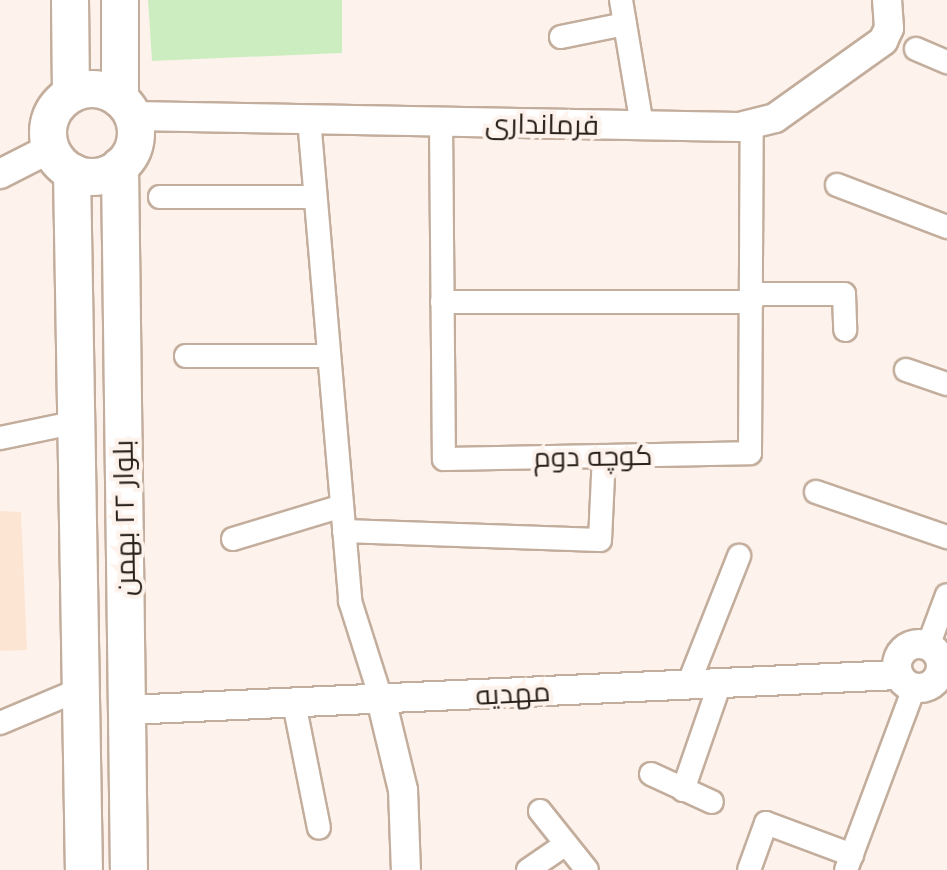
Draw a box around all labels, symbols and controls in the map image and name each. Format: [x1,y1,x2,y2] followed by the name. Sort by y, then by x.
[485,106,599,142] street label: فرمانداری
[533,438,653,474] street label: کوچه دوم
[106,440,142,596] street label: بلوار ۲۲ بهمن
[475,674,551,712] street label: مهدیه

